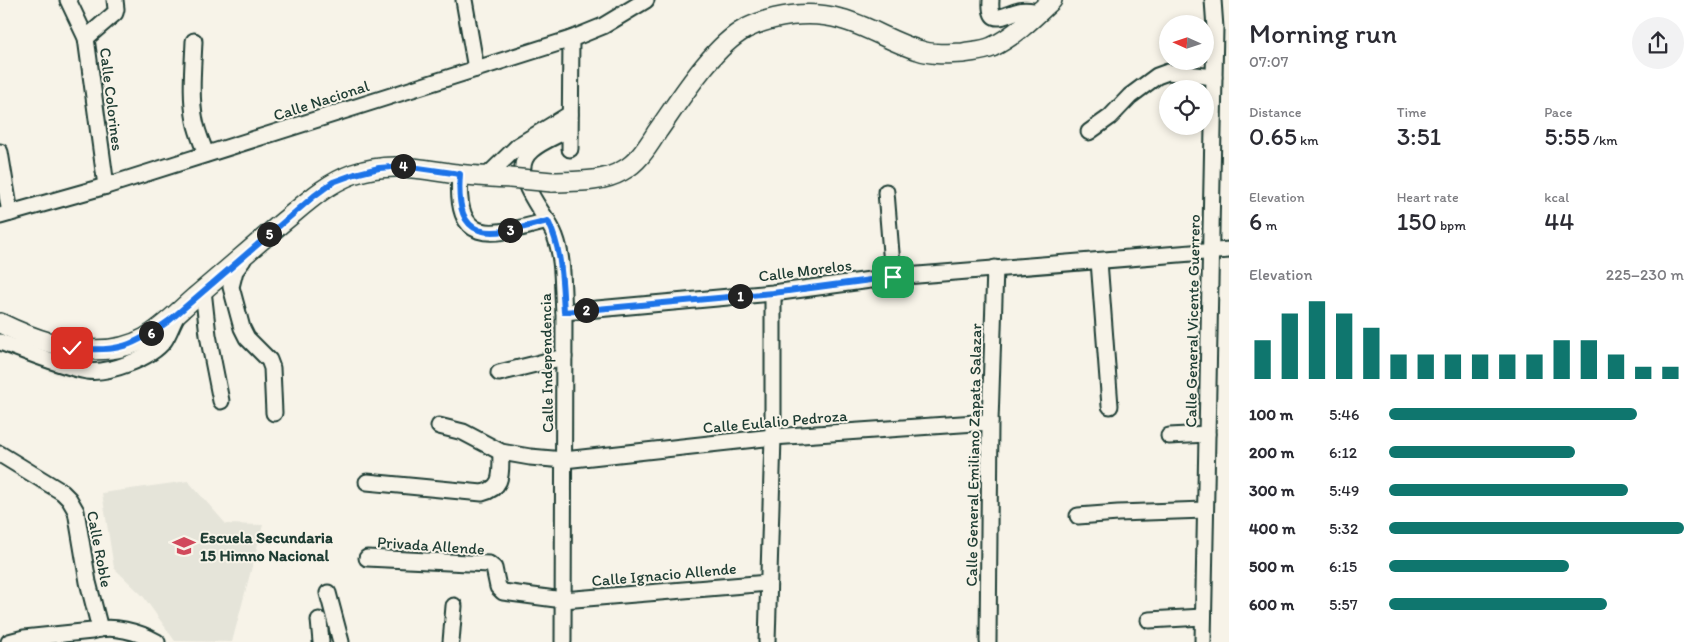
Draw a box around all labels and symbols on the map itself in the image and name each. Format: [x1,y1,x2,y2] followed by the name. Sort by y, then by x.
[1159,15,1214,70] north arrow
[96,46,127,152] street label: Calle Colorines
[271,76,372,125] street label: Calle Nacional
[390,154,416,178] pin: 4
[1181,214,1204,428] street label: Calle General Vicente Guerrero
[498,218,522,242] pin: 3
[256,222,282,246] pin: 5
[757,255,853,286] street label: Calle Morelos
[872,256,914,298] pin
[728,284,752,308] pin: 1
[536,292,557,433] street label: Calle Independencia
[574,298,598,322] pin: 2
[138,320,164,346] pin: 6
[962,323,985,587] street label: Calle General Emiliano Zapata Salazar
[51,327,93,369] pin
[702,406,849,437] street label: Calle Eulalio Pedroza
[83,509,116,589] street label: Calle Roble
[200,528,333,565] place label: Escuela Secundaria 15 Himno Nacional
[376,532,485,559] street label: Privada Allende
[171,533,197,559] school or university icon: Escuela Secundaria 15 Himno Nacional
[591,559,737,590] street label: Calle Ignacio Allende

